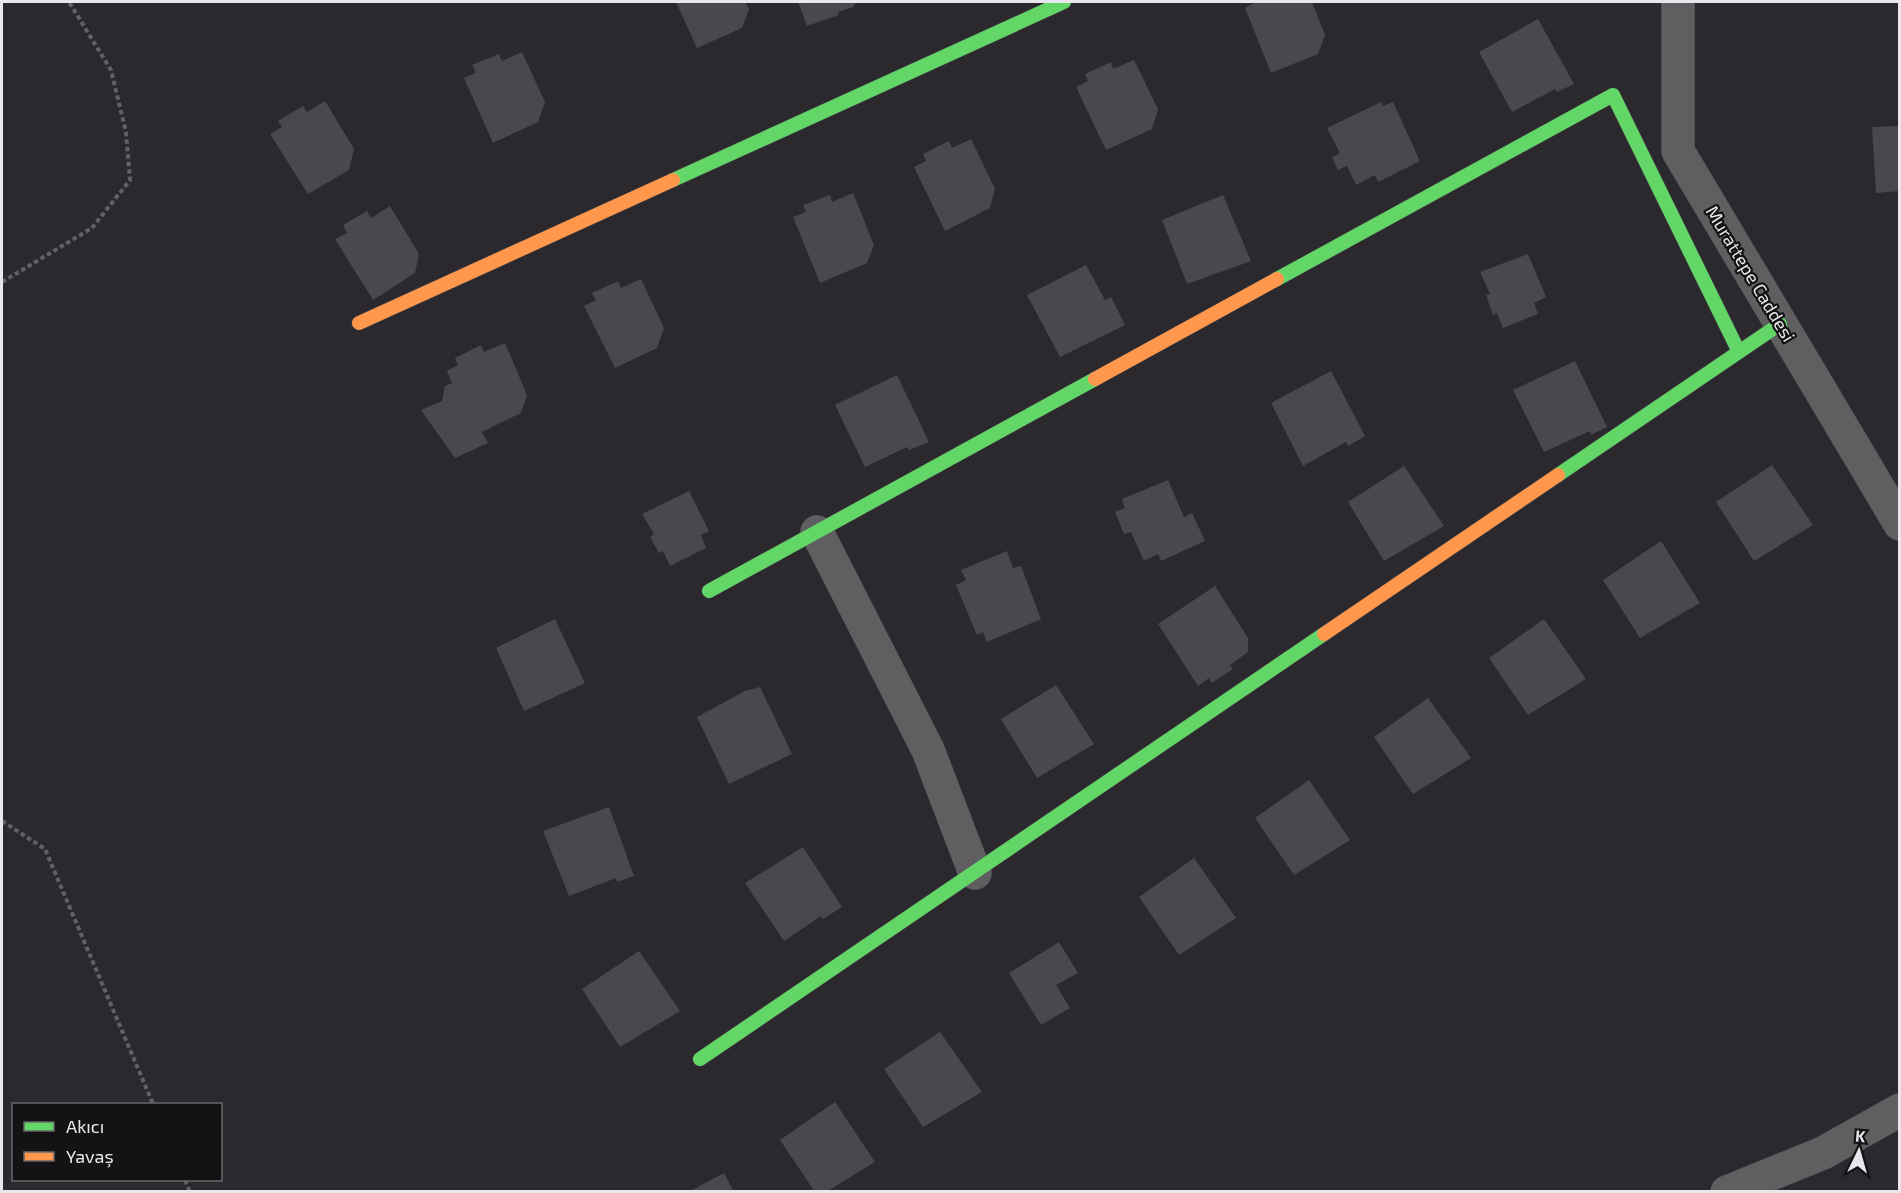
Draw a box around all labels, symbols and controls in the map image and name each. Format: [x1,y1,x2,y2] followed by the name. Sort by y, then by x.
[1702,202,1800,345] street label: Murattepe Caddesi
[12,1103,222,1181] legend
[66,1115,104,1137] text: Akıcı
[1829,1121,1889,1181] north arrow
[1854,1126,1867,1146] text: K
[66,1145,114,1168] text: Yavaş

